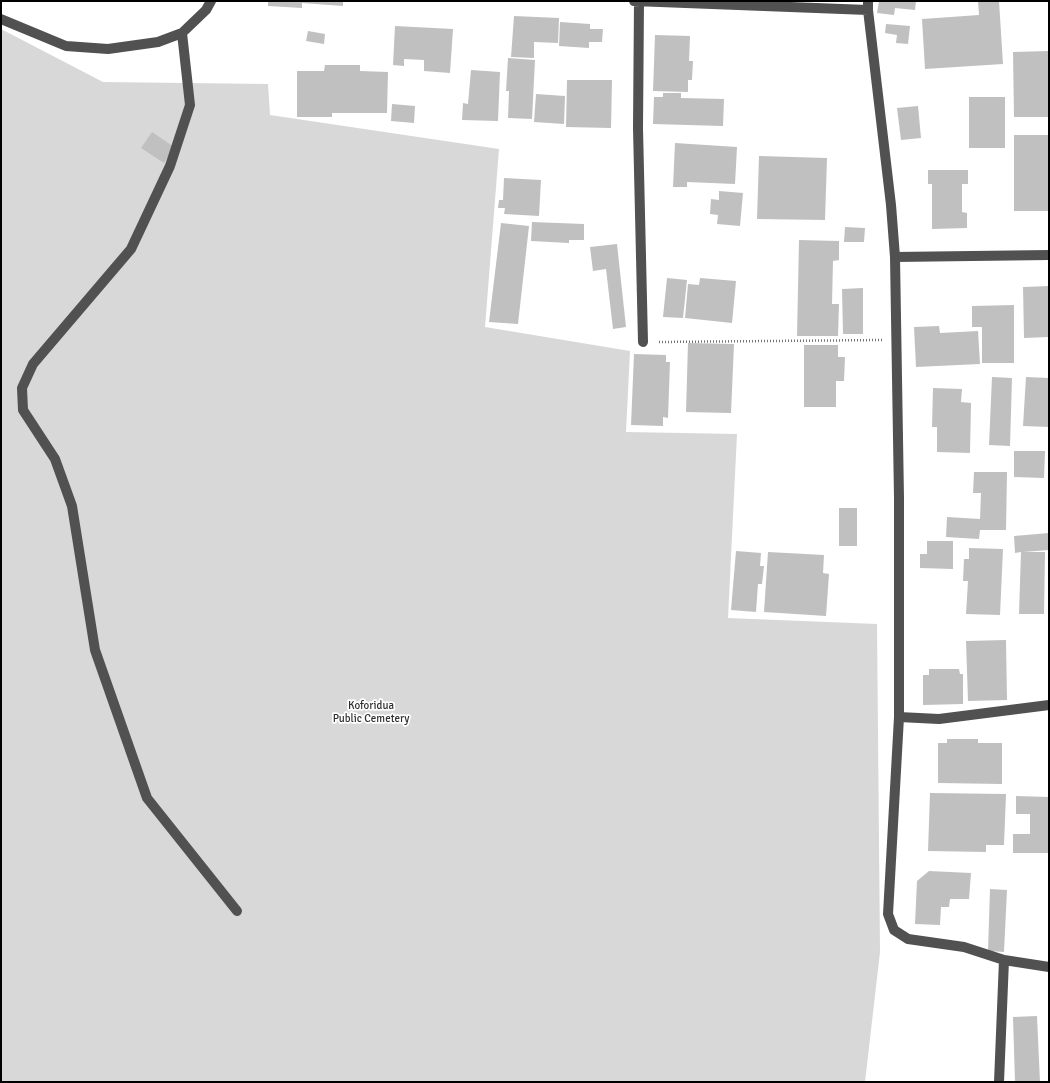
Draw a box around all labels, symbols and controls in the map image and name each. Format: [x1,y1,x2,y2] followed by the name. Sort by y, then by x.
[333,699,409,725] park label: Koforidua Public Cemetery

